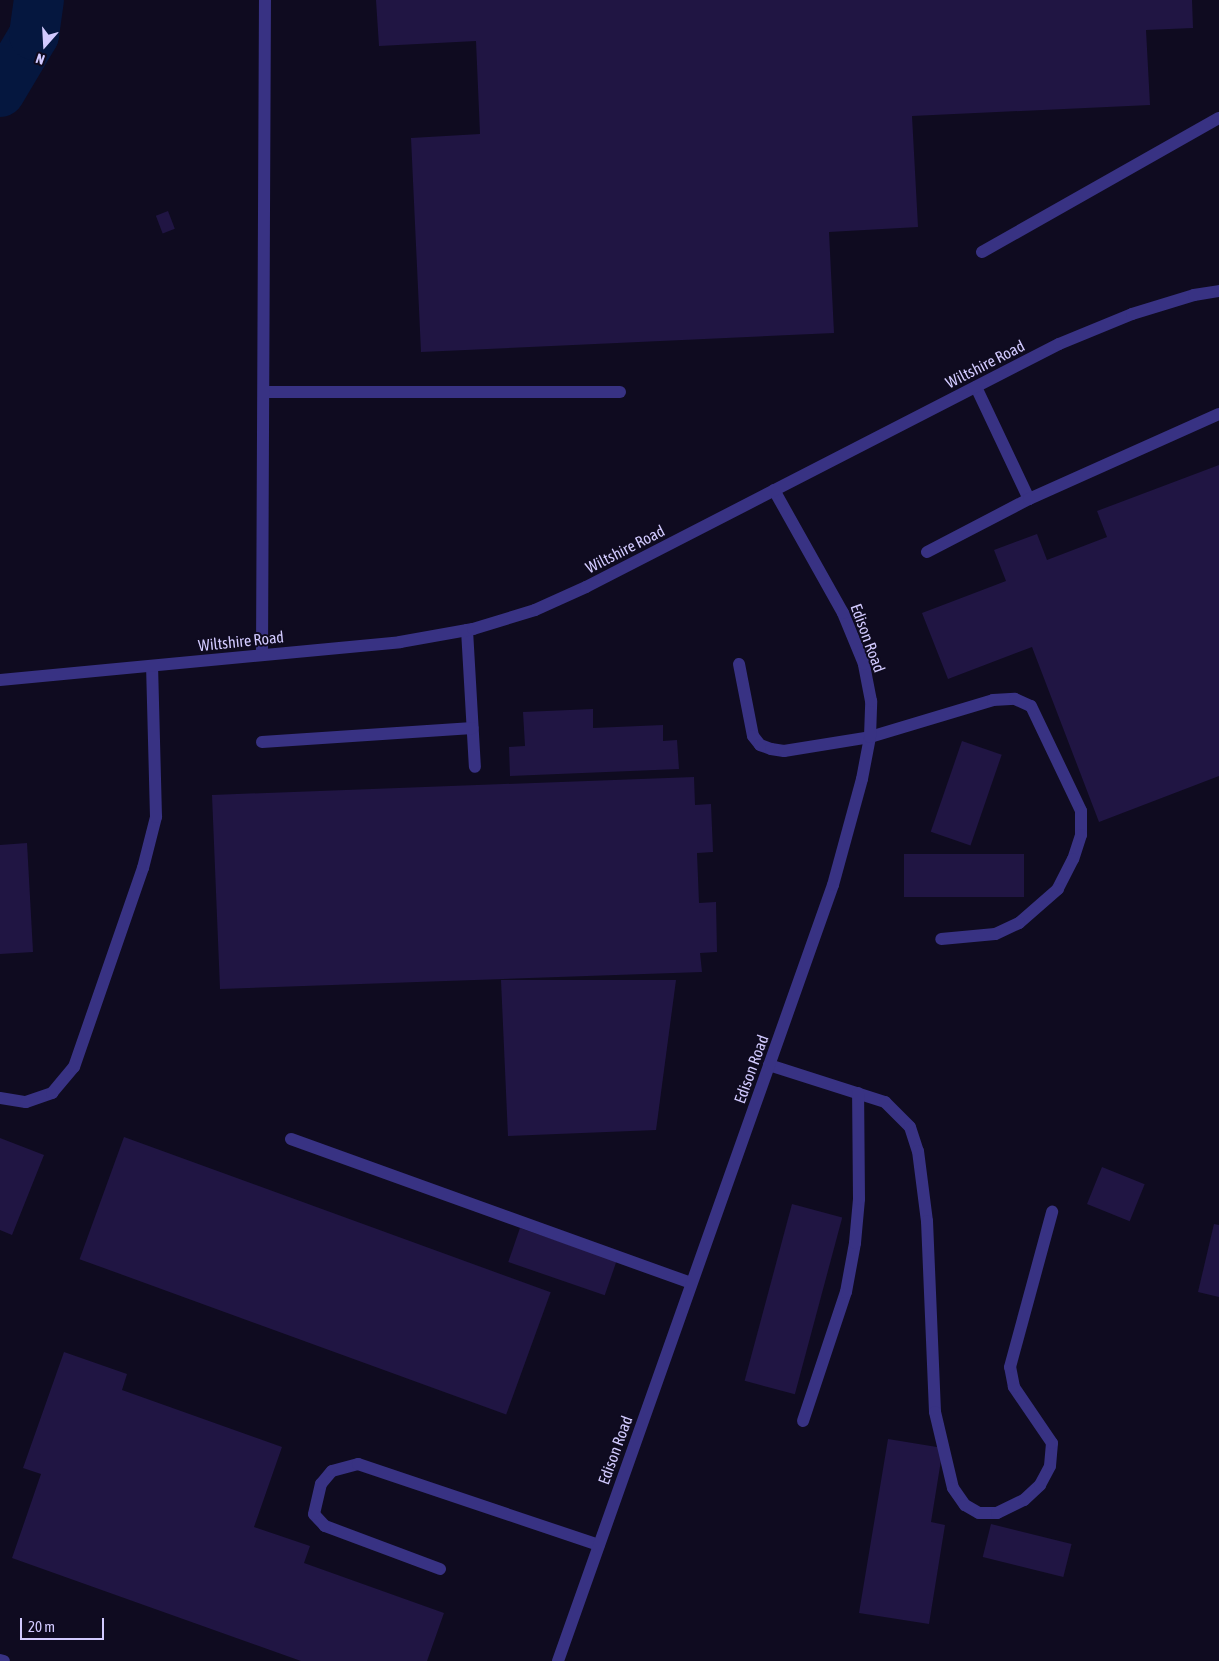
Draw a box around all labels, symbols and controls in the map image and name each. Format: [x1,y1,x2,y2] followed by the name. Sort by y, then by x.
[20,20,70,70] north arrow
[34,50,47,68] text: N
[942,336,1028,392] street label: Wiltshire Road
[582,521,668,577] street label: Wiltshire Road
[847,601,889,675] street label: Edison Road
[197,627,285,655] street label: Wiltshire Road
[730,1032,772,1106] street label: Edison Road
[594,1413,636,1487] street label: Edison Road
[22,1608,106,1640] scale bar
[28,1618,55,1635] text: 20 m

